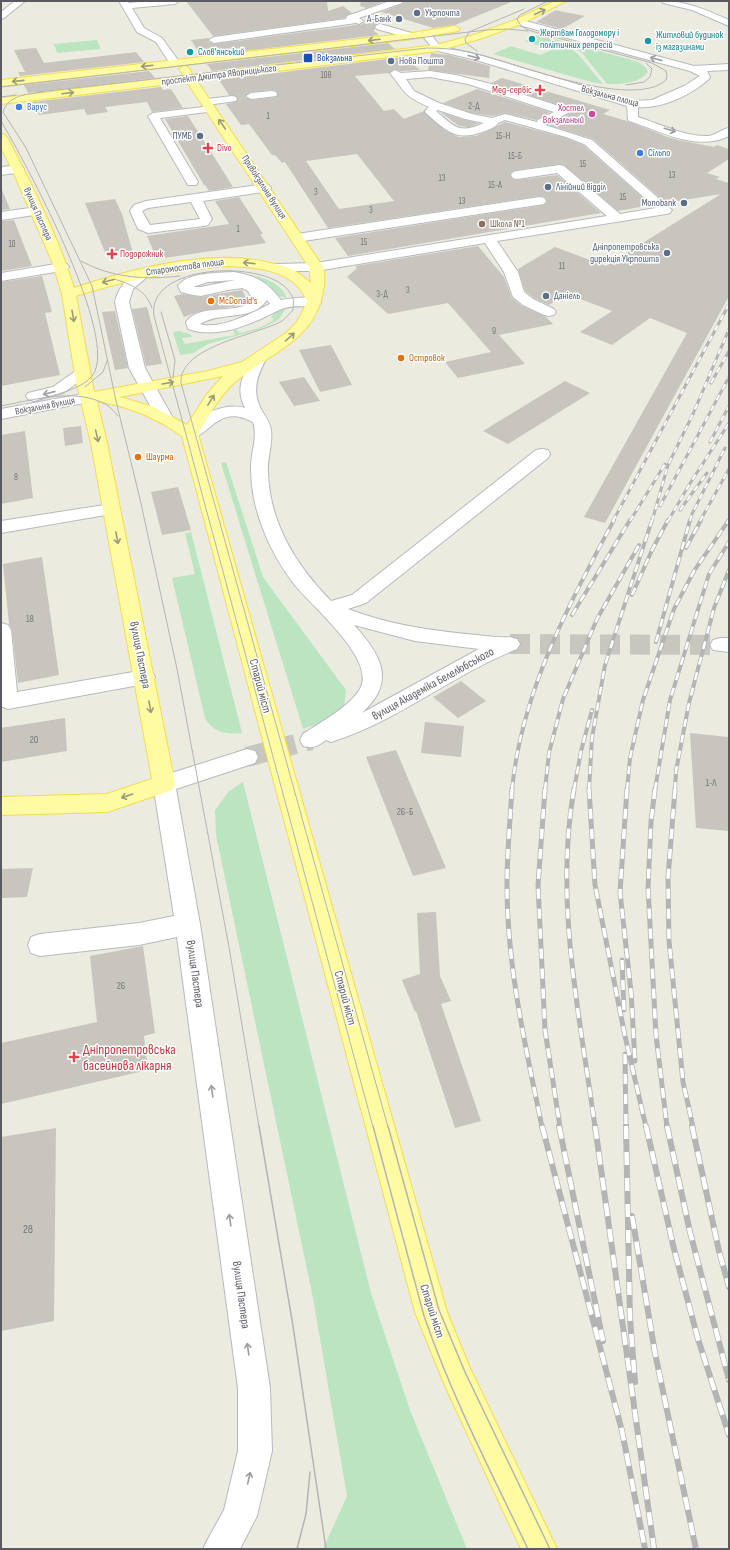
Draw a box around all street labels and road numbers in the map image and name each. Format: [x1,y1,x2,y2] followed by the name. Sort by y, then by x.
[161,62,277,88] street label: проспект Дмитра Яворницького
[580,83,640,109] street label: Вокзальна площа
[239,153,289,221] street label: Привокзальна вулиця
[21,186,55,242] street label: вулиця Пастера
[145,256,225,278] street label: Старомостова площа
[14,394,76,418] street label: Вокзальна вулиця
[126,620,154,690] street label: вулиця Пастера
[369,644,497,724] street label: вулиця Академіка Белелюбського
[246,657,275,715] street label: Старий міст
[183,939,207,1009] street label: вулиця Пастера
[331,969,360,1027] street label: Старий міст
[229,1260,253,1330] street label: вулиця Пастера
[416,1282,448,1340] street label: Старий міст

